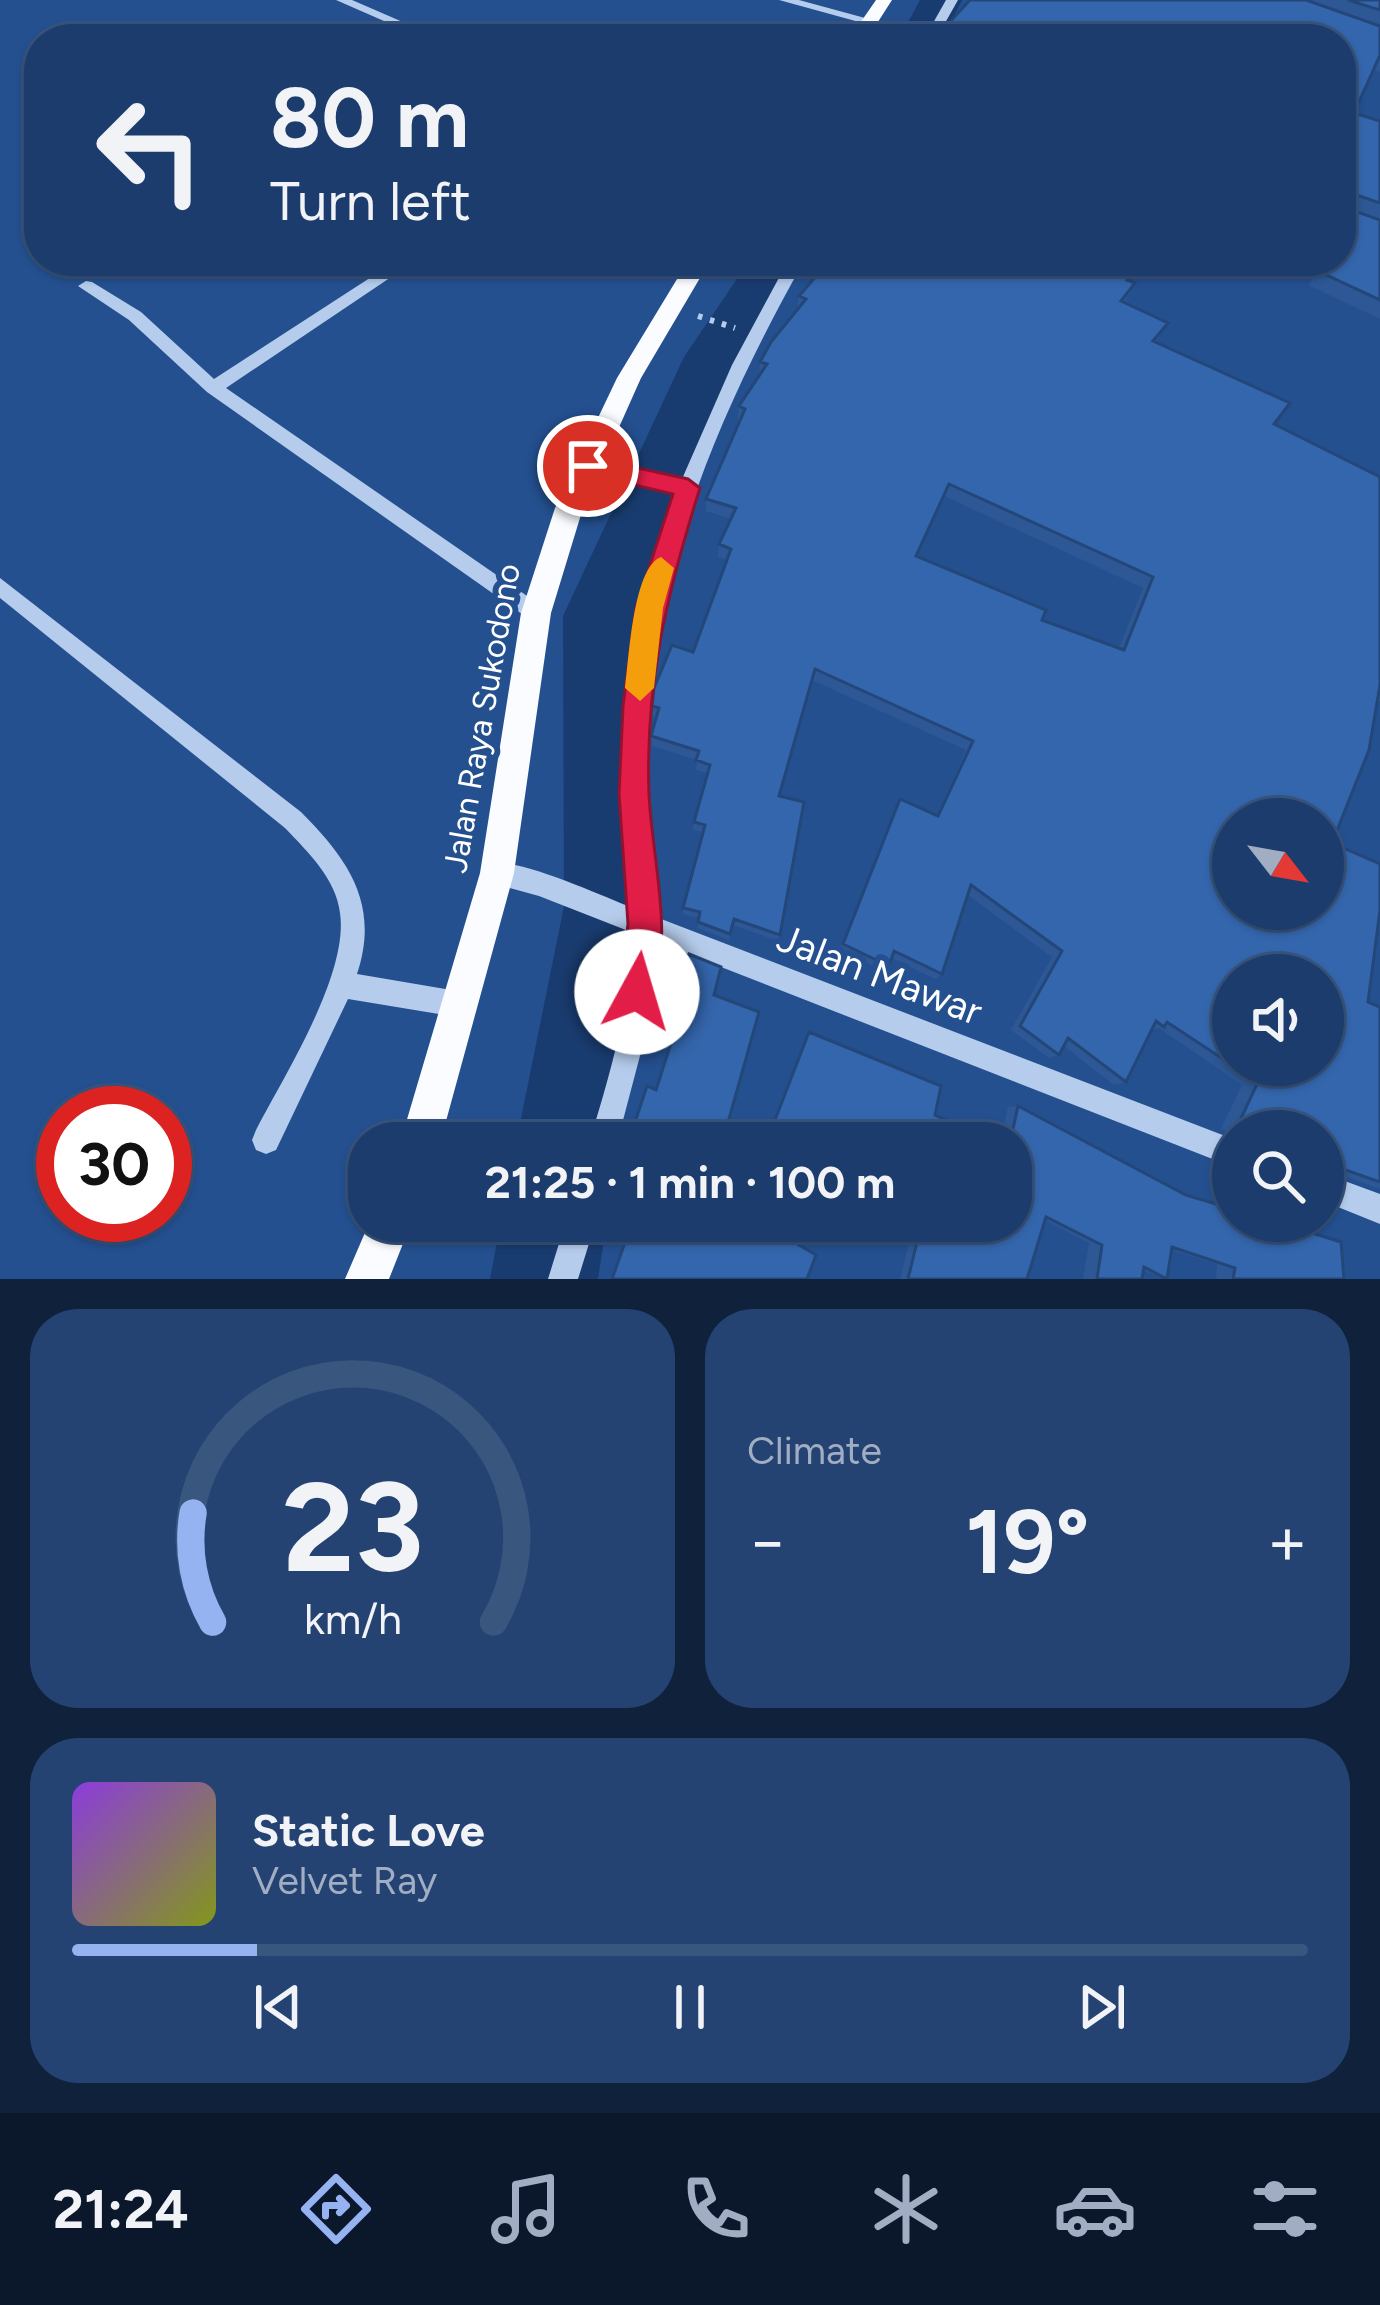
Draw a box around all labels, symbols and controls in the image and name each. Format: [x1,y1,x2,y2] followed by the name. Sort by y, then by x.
[270,67,469,168] text: 80 m
[72,72,228,228] icon: left
[270,169,471,234] text: Turn left
[537,415,639,517] pin
[555,433,621,499] icon: arrive
[435,560,528,876] street label: Jalan Raya Sukodono
[1212,798,1344,930] north arrow
[1212,798,1344,1242] map controls
[771,914,989,1035] street label: Jalan Mawar
[574,929,700,1055] position arrow
[1212,954,1344,1086] button: sound
[36,1086,192,1242] speed limit sign: 30
[1212,1110,1344,1242] button: search
[485,1155,895,1209] text: 21:25 · 1 min · 100 m
[747,1427,882,1474] text: Climate
[282,1452,423,1602] text: 23
[965,1487,1090,1596] text: 19°
[747,1501,788,1581] text: −
[1267,1501,1308,1581] text: +
[304,1592,401,1644] text: km/h
[252,1803,485,1857] text: Static Love
[252,1857,437,1904] text: Velvet Ray
[245,1974,311,2040] icon: previous
[657,1974,723,2040] icon: pause
[1069,1974,1135,2040] icon: next
[294,2167,378,2251] icon: directions
[484,2167,568,2251] icon: music
[674,2167,758,2251] icon: phone
[864,2167,948,2251] icon: climate
[1053,2167,1137,2251] icon: car
[1243,2167,1327,2251] icon: filters
[53,2177,189,2242] text: 21:24

